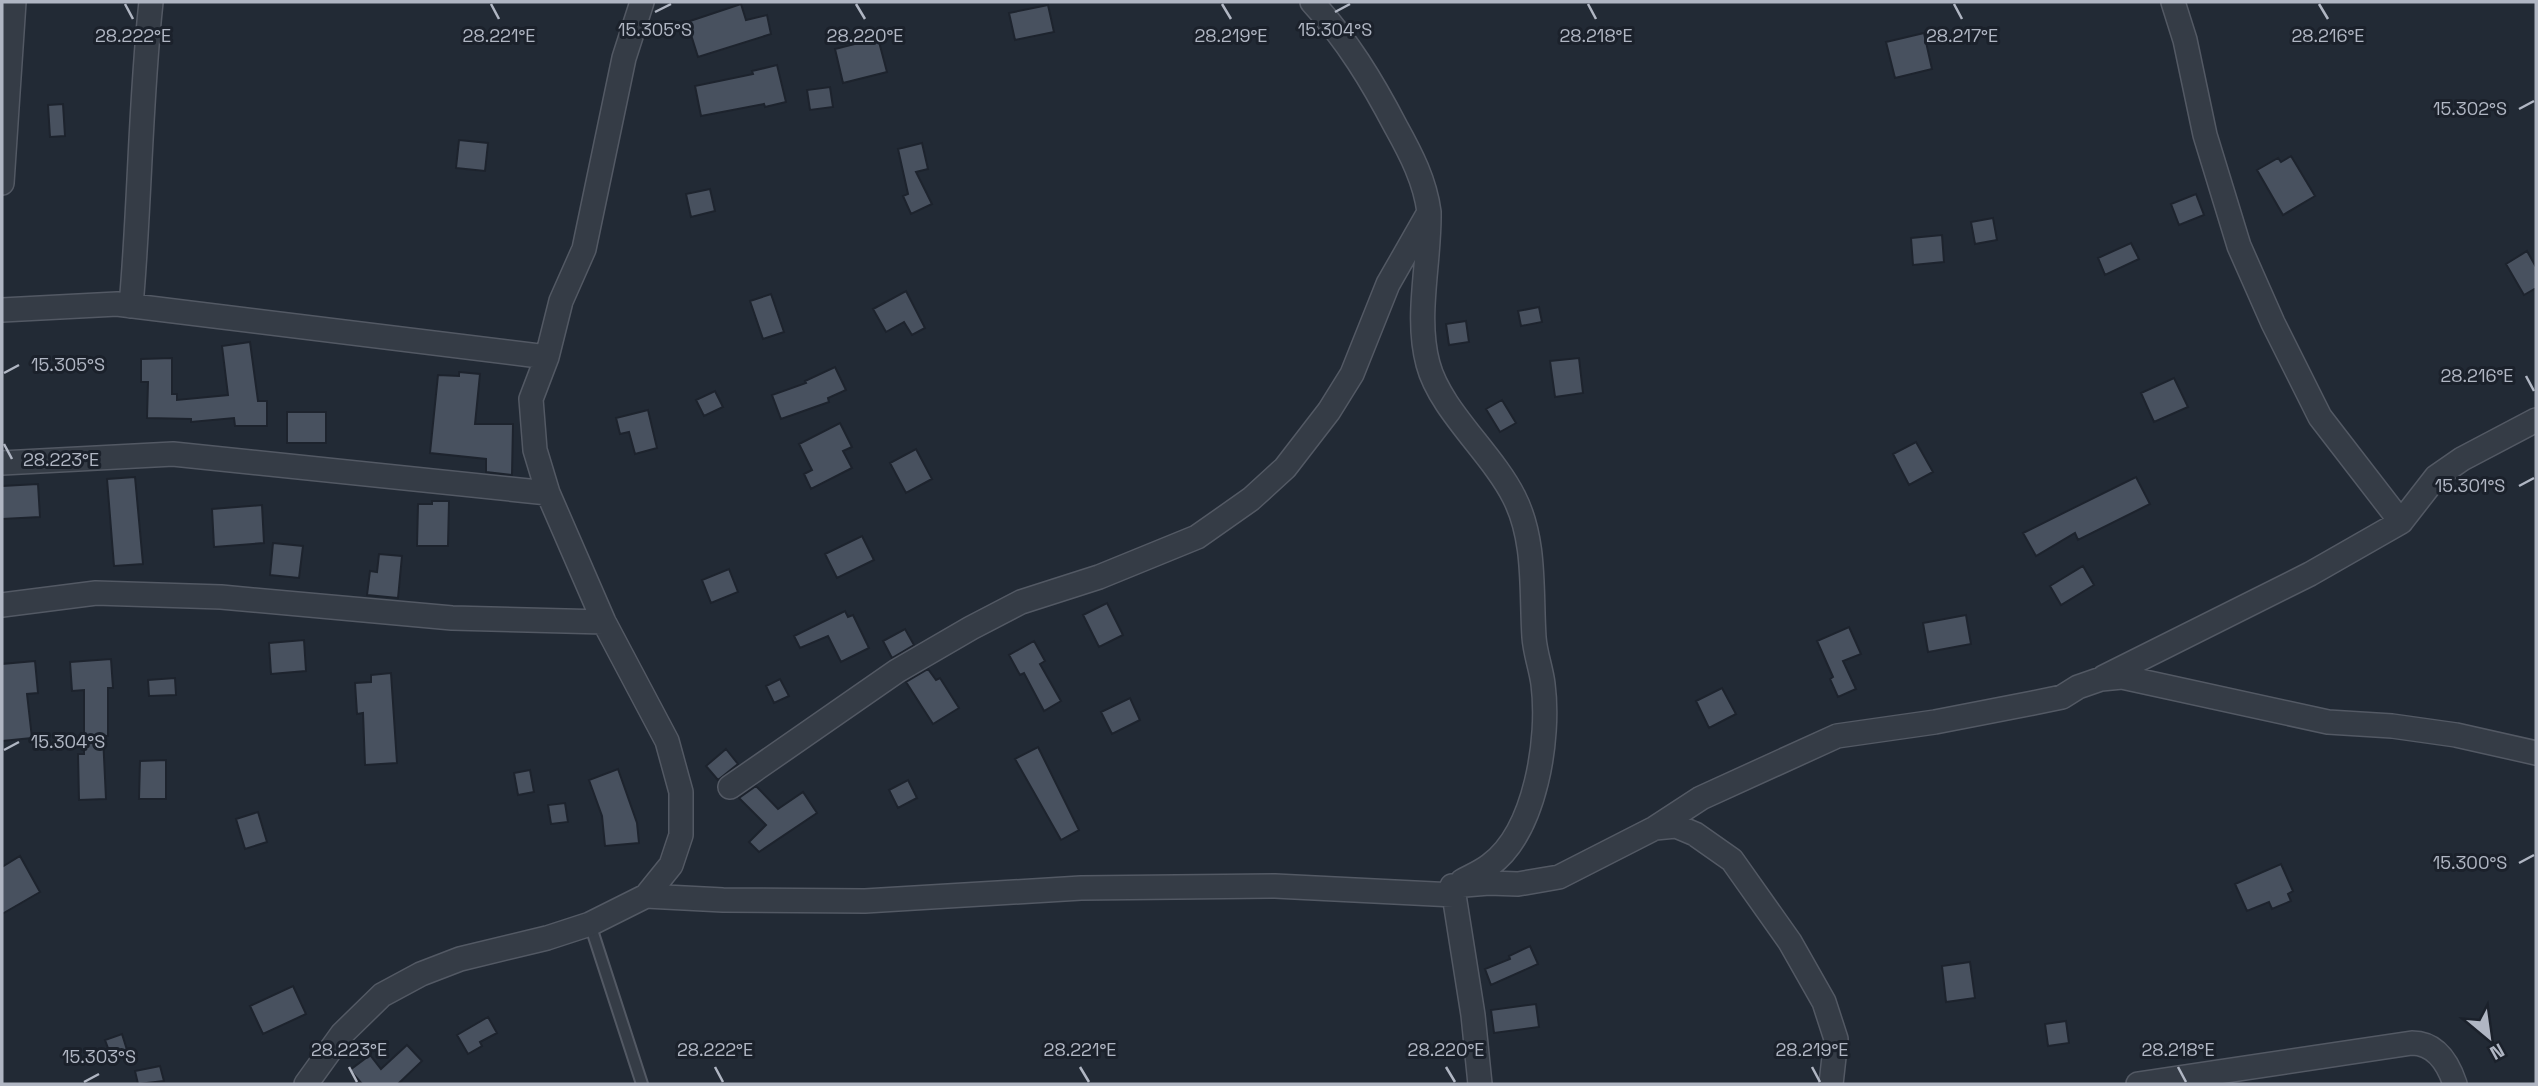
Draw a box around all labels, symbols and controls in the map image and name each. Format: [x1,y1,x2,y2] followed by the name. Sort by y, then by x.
[618,18,692,41] text: 15.305°S
[1298,18,1372,41] text: 15.304°S
[95,24,171,47] text: 28.222°E
[463,24,535,47] text: 28.221°E
[827,24,903,47] text: 28.220°E
[1194,24,1268,47] text: 28.219°E
[1559,24,1633,47] text: 28.218°E
[1926,24,1998,47] text: 28.217°E
[2291,24,2365,47] text: 28.216°E
[2433,97,2507,120] text: 15.302°S
[31,353,105,376] text: 15.305°S
[2440,364,2514,387] text: 28.216°E
[23,448,99,471] text: 28.223°E
[2435,474,2505,497] text: 15.301°S
[31,730,105,753] text: 15.304°S
[2433,851,2507,874] text: 15.300°S
[2454,1002,2524,1072] north arrow
[2485,1037,2509,1065] text: N
[311,1038,387,1061] text: 28.223°E
[677,1038,753,1061] text: 28.222°E
[1044,1038,1116,1061] text: 28.221°E
[1408,1038,1484,1061] text: 28.220°E
[1775,1038,1849,1061] text: 28.219°E
[2141,1038,2215,1061] text: 28.218°E
[62,1045,136,1068] text: 15.303°S

